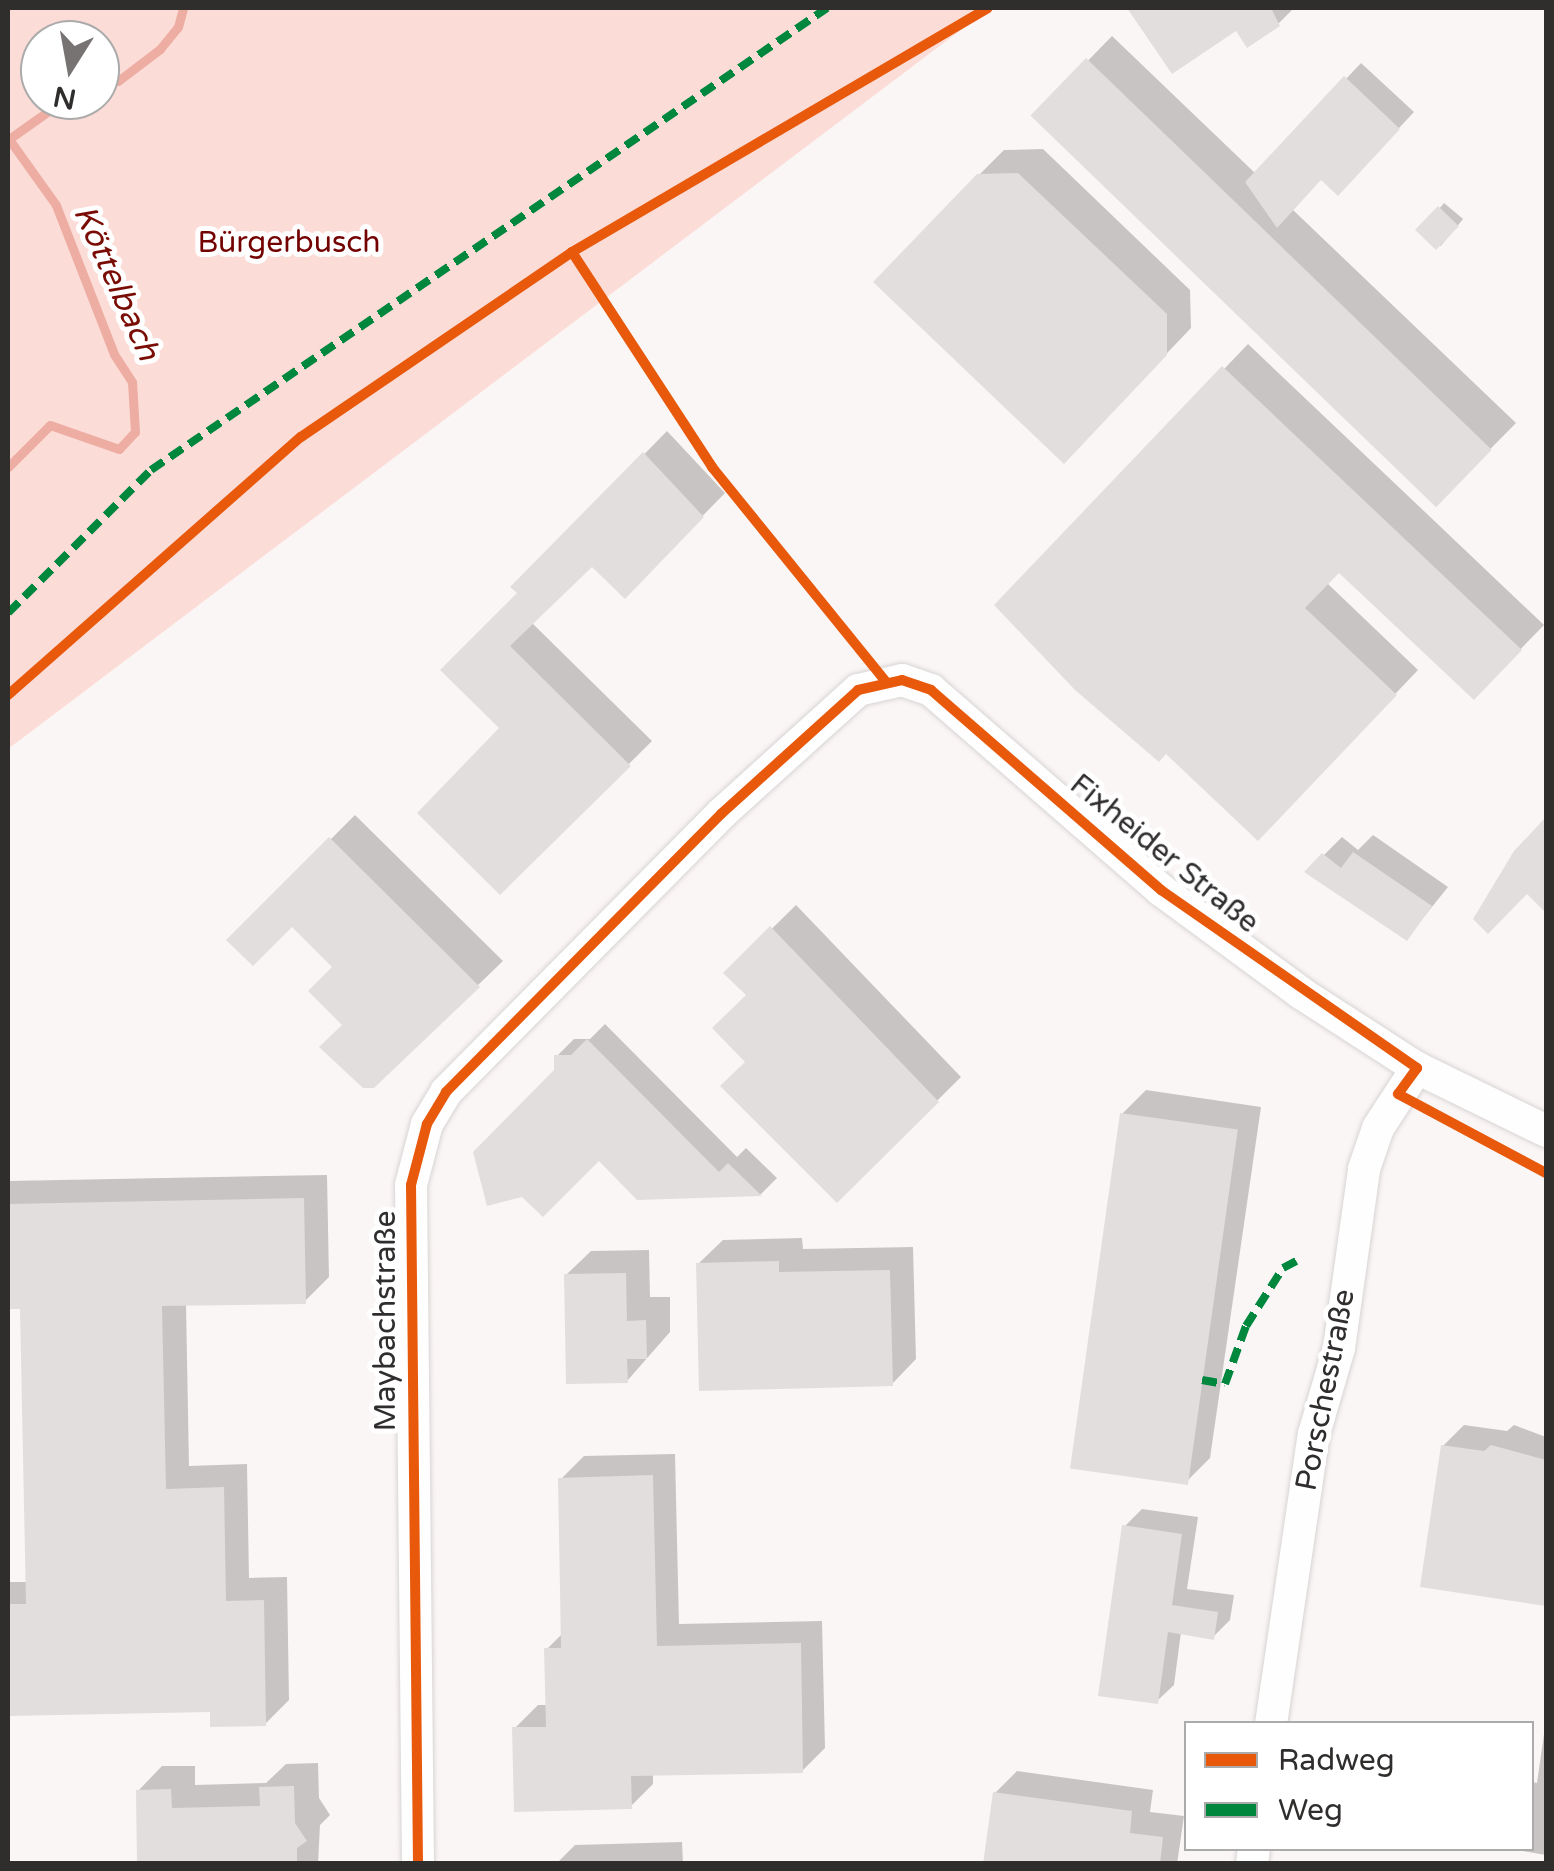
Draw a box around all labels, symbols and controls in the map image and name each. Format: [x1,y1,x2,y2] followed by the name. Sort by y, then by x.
[20,20,120,120] north arrow
[50,79,79,116] text: N
[65,199,167,367] water label: Köttelbach
[197,225,381,261] park label: Bürgerbusch
[1062,767,1266,941] street label: Fixheider Straße
[368,1210,404,1432] street label: Maybachstraße
[1289,1286,1363,1494] street label: Porschestraße
[1184,1721,1534,1851] legend
[1278,1742,1395,1779] text: Radweg
[1278,1792,1343,1829] text: Weg

